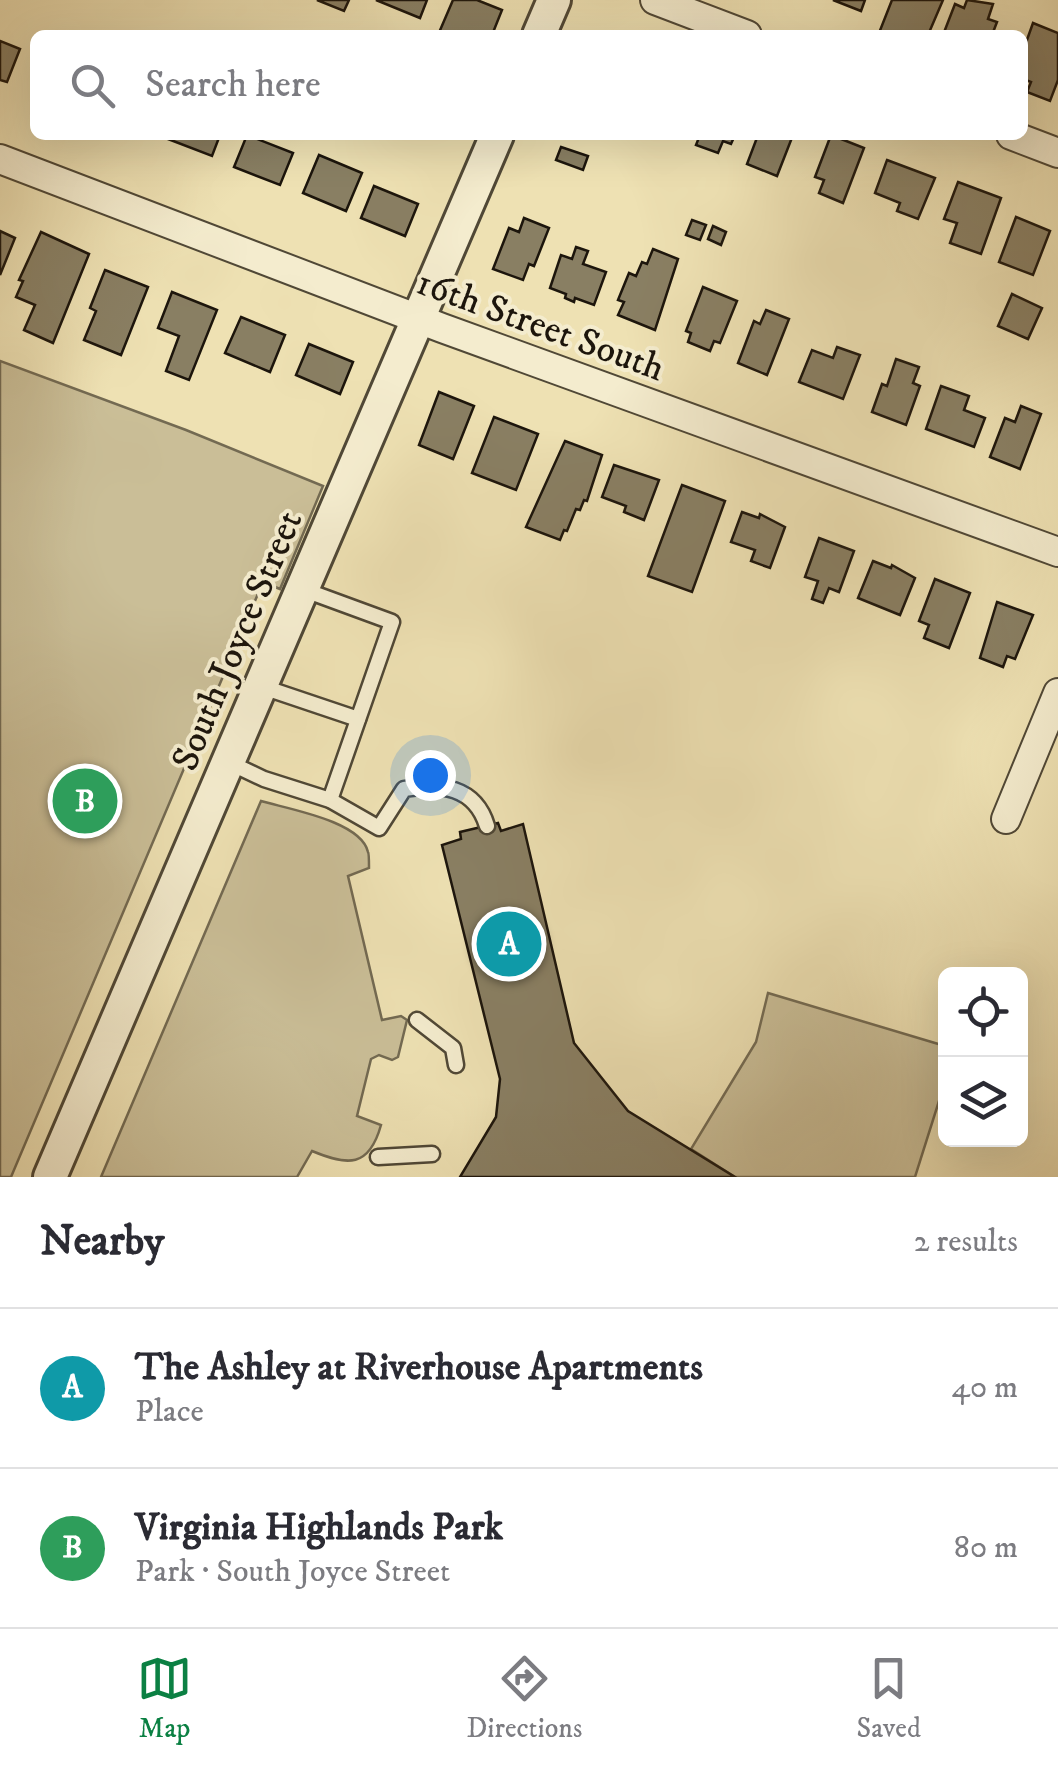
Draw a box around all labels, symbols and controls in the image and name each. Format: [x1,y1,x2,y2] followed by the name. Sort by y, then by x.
[30,30,1028,140] search box
[65,58,120,113] icon: search
[145,61,321,109] text: Search here
[410,259,671,393] street label: 16th Street South
[161,504,314,778] street label: South Joyce Street
[405,750,456,801] your location
[52,764,118,838] pin: B
[476,906,542,982] pin: A
[938,967,1028,1147] map controls
[938,967,1028,1057] button: locate
[938,1057,1028,1147] button: layers
[40,1216,164,1268] text: Nearby
[914,1222,1018,1262] text: 2 results
[135,1344,703,1392] text: The Ashley at Riverhouse Apartments
[62,1368,83,1408] text: A
[951,1368,1018,1408] text: 40 m
[135,1392,204,1432] text: Place
[135,1504,503,1552] text: Virginia Highlands Park
[62,1528,83,1568] text: B
[954,1528,1018,1568] text: 80 m
[135,1552,450,1592] text: Park · South Joyce Street
[137,1651,192,1746] tab: Map
[466,1651,582,1746] tab: Directions
[857,1651,921,1746] tab: Saved

